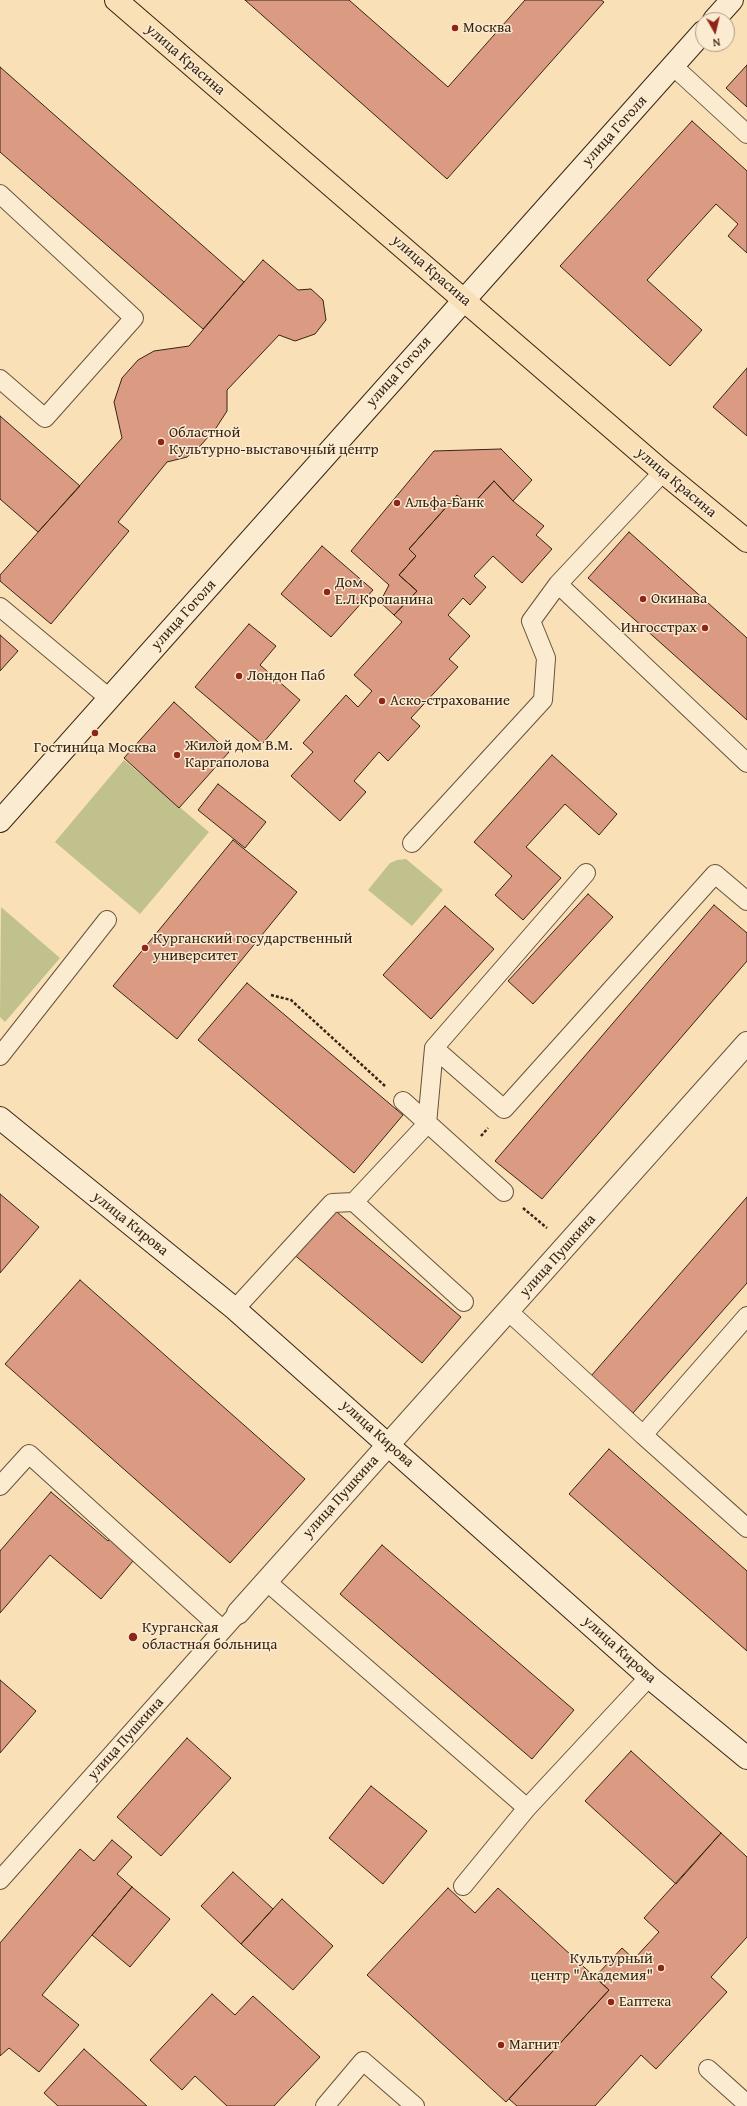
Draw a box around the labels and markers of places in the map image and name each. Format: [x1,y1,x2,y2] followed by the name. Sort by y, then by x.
[463,19,511,37] place label: Москва
[450,23,460,33] marker: Москва
[169,424,379,459] place label: Областной Культурно-выставочный центр
[156,437,166,447] marker: Областной Культурно-выставочный центр
[405,494,484,512] place label: Альфа-Банк
[392,498,402,508] marker: Альфа-Банк
[335,574,433,609] place label: Дом Е.Л.Кропанина
[322,587,332,597] marker: Дом Е.Л.Кропанина
[651,590,707,608] place label: Окинава
[638,594,648,604] marker: Окинава
[621,619,697,637] place label: Ингосстрах
[700,623,710,633] marker: Ингосстрах
[247,667,325,685] place label: Лондон Паб
[234,671,244,681] marker: Лондон Паб
[390,692,510,710] place label: Аско-страхование
[377,696,387,706] marker: Аско-страхование
[90,728,100,738] marker: Гостиница Москва
[185,737,293,772] place label: Жилой дом В.М. Каргаполова
[34,739,156,757] place label: Гостиница Москва
[172,750,182,760] marker: Жилой дом В.М. Каргаполова
[153,930,353,965] place label: Курганский государственный университет
[140,943,150,953] marker: Курганский государственный университет
[142,1619,277,1654] place label: Курганская областная больница
[127,1631,139,1643] marker: Курганская областная больница
[530,1950,653,1985] place label: Культурный центр "Академия"
[656,1963,666,1973] marker: Культурный центр "Академия"
[619,1993,671,2011] place label: Еаптека
[606,1997,616,2007] marker: Еаптека
[509,2036,559,2054] place label: Магнит
[496,2040,506,2050] marker: Магнит

